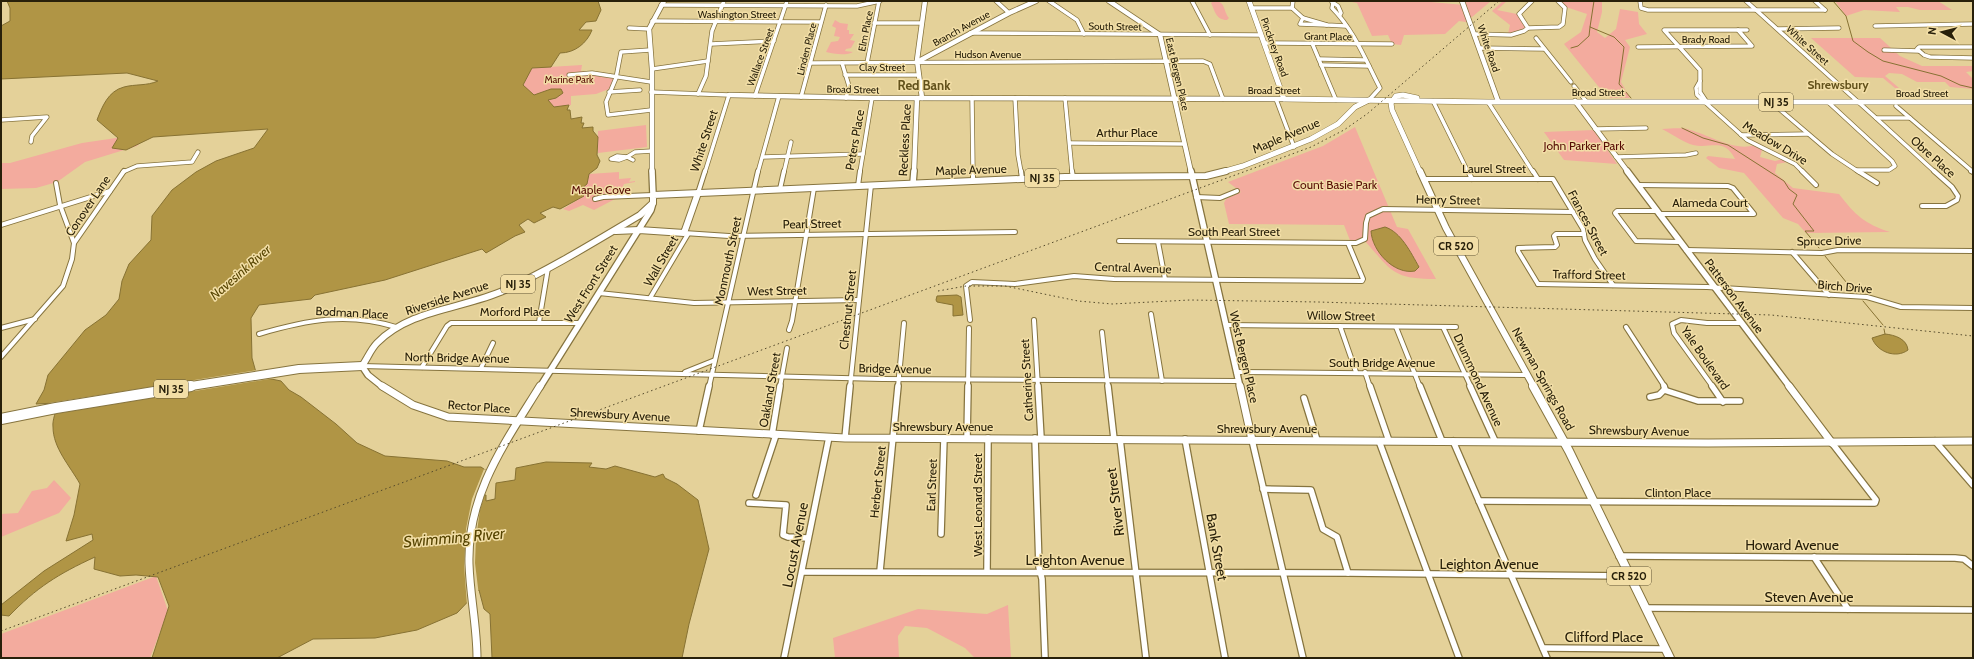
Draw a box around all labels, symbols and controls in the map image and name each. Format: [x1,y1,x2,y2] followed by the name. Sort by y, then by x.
[930,7,992,49] street label: Branch Avenue
[698,8,777,21] street label: Washington Street
[855,10,876,53] street label: Elm Place
[1922,12,1962,52] north arrow
[1258,16,1291,79] street label: Pinckney Road
[1088,20,1142,33] street label: South Street
[794,22,819,77] street label: Linden Place
[1474,23,1503,74] street label: White Road
[1783,23,1832,68] street label: White Street
[744,26,777,88] street label: Wallace Street
[1925,26,1939,35] text: N
[1304,30,1352,43] street label: Grant Place
[1682,33,1730,46] street label: Brady Road
[1163,36,1192,112] street label: East Bergen Place
[955,48,1021,61] street label: Hudson Avenue
[859,61,906,74] street label: Clay Street
[544,73,594,86] park label: Marine Park
[897,77,951,93] district label: Red Bank
[1807,77,1869,92] district label: Shrewsbury
[827,83,880,96] street label: Broad Street
[1248,84,1301,97] street label: Broad Street
[1572,86,1625,99] street label: Broad Street
[1896,87,1949,100] street label: Broad Street
[1759,93,1793,111] road number: NJ 35
[895,103,914,177] street label: Reckless Place
[686,108,721,174] street label: White Street
[842,108,867,171] street label: Peters Place
[1250,115,1322,156] street label: Maple Avenue
[1740,117,1810,168] street label: Meadow Drive
[1096,125,1158,140] street label: Arthur Place
[1908,133,1959,181] street label: Obre Place
[1542,138,1625,153] park label: John Parker Park
[935,161,1007,178] street label: Maple Avenue
[1462,161,1526,176] street label: Laurel Street
[1025,169,1059,187] road number: NJ 35
[62,172,113,239] street label: Conover Lane
[1293,177,1378,192] park label: Count Basie Park
[571,182,631,197] park label: Maple Cove
[1565,187,1612,258] street label: Frances Street
[1416,191,1480,208] street label: Henry Street
[1672,195,1748,210] street label: Alameda Court
[711,215,744,307] street label: Monmouth Street
[782,215,842,232] street label: Pearl Street
[1188,224,1280,239] street label: South Pearl Street
[1796,232,1862,249] street label: Spruce Drive
[640,233,681,289] street label: Wall Street
[1434,237,1478,255] road number: CR 520
[206,241,274,303] water label: Navesink River
[561,242,620,325] street label: West Front Street
[1702,256,1767,336] street label: Patterson Avenue
[1094,259,1172,276] street label: Central Avenue
[1552,266,1626,283] street label: Trafford Street
[836,270,859,350] street label: Chestnut Street
[501,275,535,293] road number: NJ 35
[403,277,490,318] street label: Riverside Avenue
[1817,277,1873,296] street label: Birch Drive
[747,282,807,299] street label: West Street
[315,303,389,322] street label: Bodman Place
[480,304,550,319] street label: Morford Place
[1307,307,1375,324] street label: Willow Street
[1227,309,1262,404] street label: West Bergen Place
[1677,322,1733,392] street label: Yale Boulevard
[1509,325,1578,433] street label: Newman Springs Road
[1450,331,1506,429] street label: Drummond Avenue
[1017,338,1036,422] street label: Catherine Street
[404,349,510,366] street label: North Bridge Avenue
[756,351,783,429] street label: Oakland Street
[1329,355,1435,370] street label: South Bridge Avenue
[858,360,932,377] street label: Bridge Avenue
[154,380,188,398] road number: NJ 35
[447,397,511,416] street label: Rector Place
[569,404,671,425] street label: Shrewsbury Avenue
[893,419,993,434] street label: Shrewsbury Avenue
[1217,421,1317,436] street label: Shrewsbury Avenue
[1589,422,1689,439] street label: Shrewsbury Avenue
[866,445,889,519] street label: Herbert Street
[970,453,985,557] street label: West Leonard Street
[923,458,940,512] street label: Earl Street
[1102,466,1128,537] street label: River Street
[1645,485,1711,500] street label: Clinton Place
[778,501,812,589] street label: Locust Avenue
[1202,512,1232,582] street label: Bank Street
[402,524,507,551] water label: Swimming River
[1745,536,1839,554] street label: Howard Avenue
[1025,551,1125,569] street label: Leighton Avenue
[1439,555,1539,573] street label: Leighton Avenue
[1607,567,1651,585] road number: CR 520
[1764,588,1854,606] street label: Steven Avenue
[1565,628,1643,646] street label: Clifford Place

